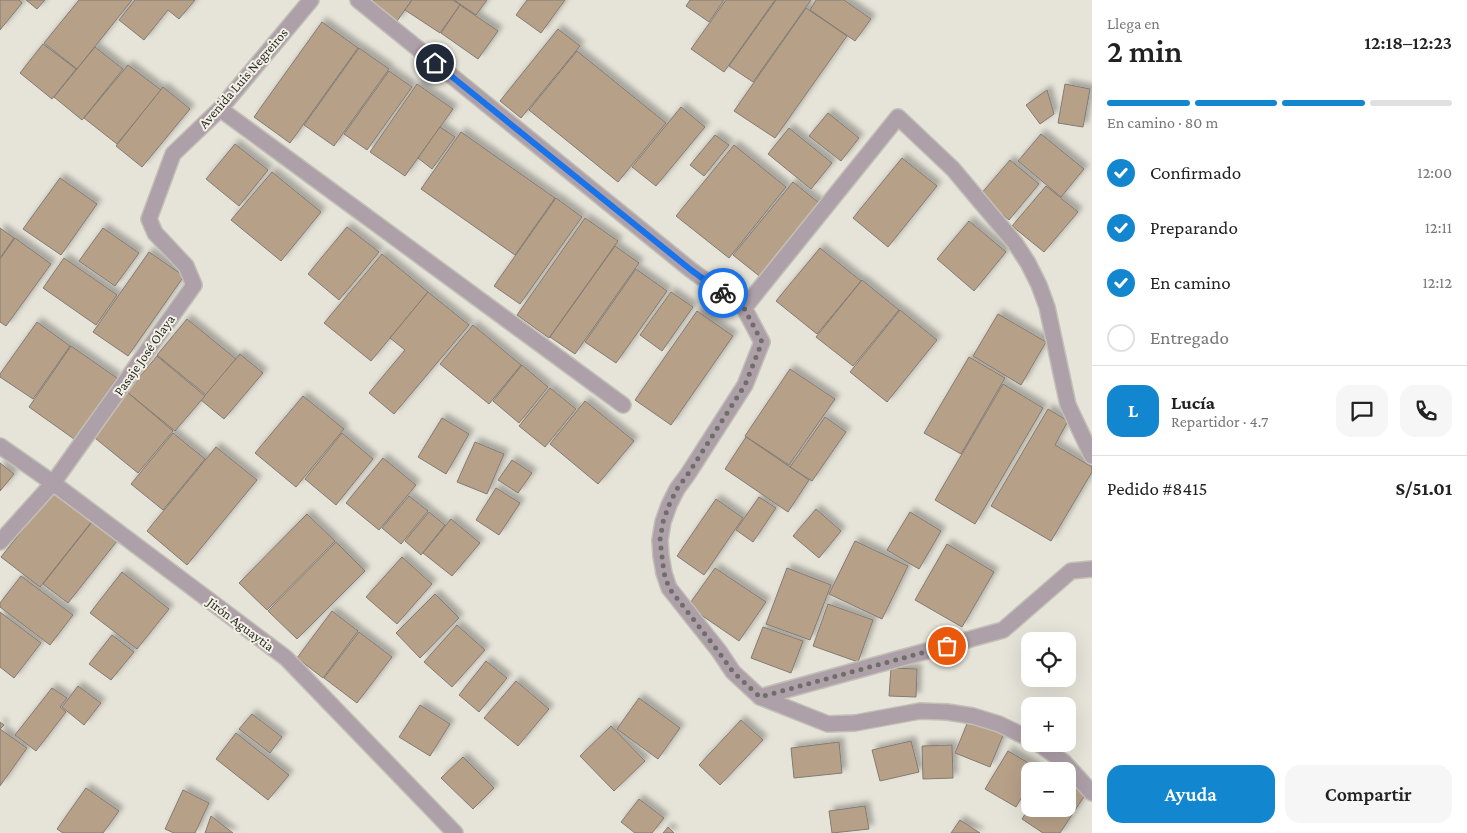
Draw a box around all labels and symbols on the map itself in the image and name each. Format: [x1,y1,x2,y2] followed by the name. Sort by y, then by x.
[195,25,291,131] street label: Avenida Luis Negreiros
[414,42,456,84] pin
[698,268,748,318] courier
[110,311,179,399] street label: Pasaje José Olaya
[203,592,278,655] street label: Jirón Aguaytia
[926,625,968,667] pin

